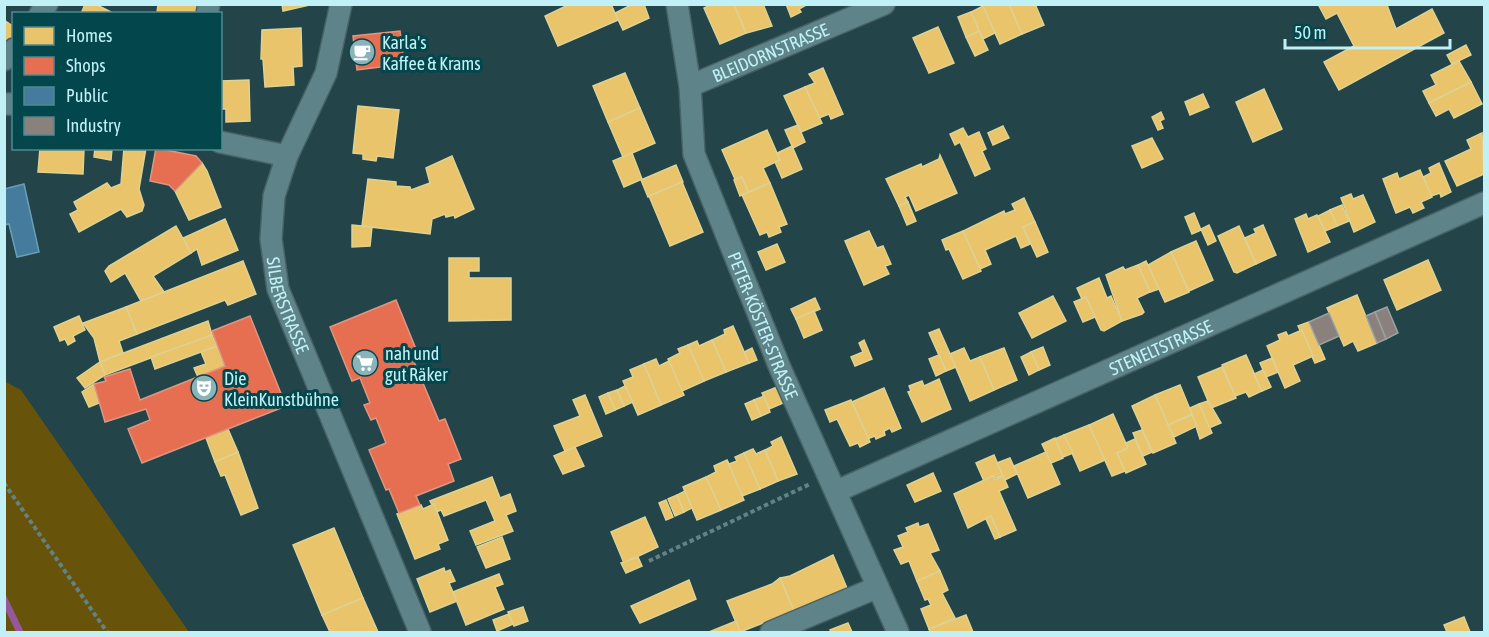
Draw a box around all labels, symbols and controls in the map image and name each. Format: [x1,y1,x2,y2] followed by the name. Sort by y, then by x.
[12,12,222,150] legend
[1285,12,1450,50] scale bar
[709,18,832,86] street label: BLEIDORNSTRASSE
[1294,22,1326,43] text: 50 m
[66,25,112,46] text: Homes
[382,32,481,74] place label: Karla's Kaffee & Krams
[347,37,377,67] cafe icon: Karla's Kaffee & Krams
[66,55,106,76] text: Shops
[66,85,108,106] text: Public
[66,115,121,136] text: Industry
[724,249,803,403] street label: PETER-KÖSTER-STRASSE
[263,256,314,356] street label: SILBERSTRASSE
[1106,315,1216,379] street label: STENELTSTRASSE
[385,343,448,385] place label: nah und gut Räker
[350,348,380,378] supermarket icon: nah und gut Räker
[224,368,339,410] place label: Die KleinKunstbühne
[189,373,219,403] theatre icon: Die KleinKunstbühne

